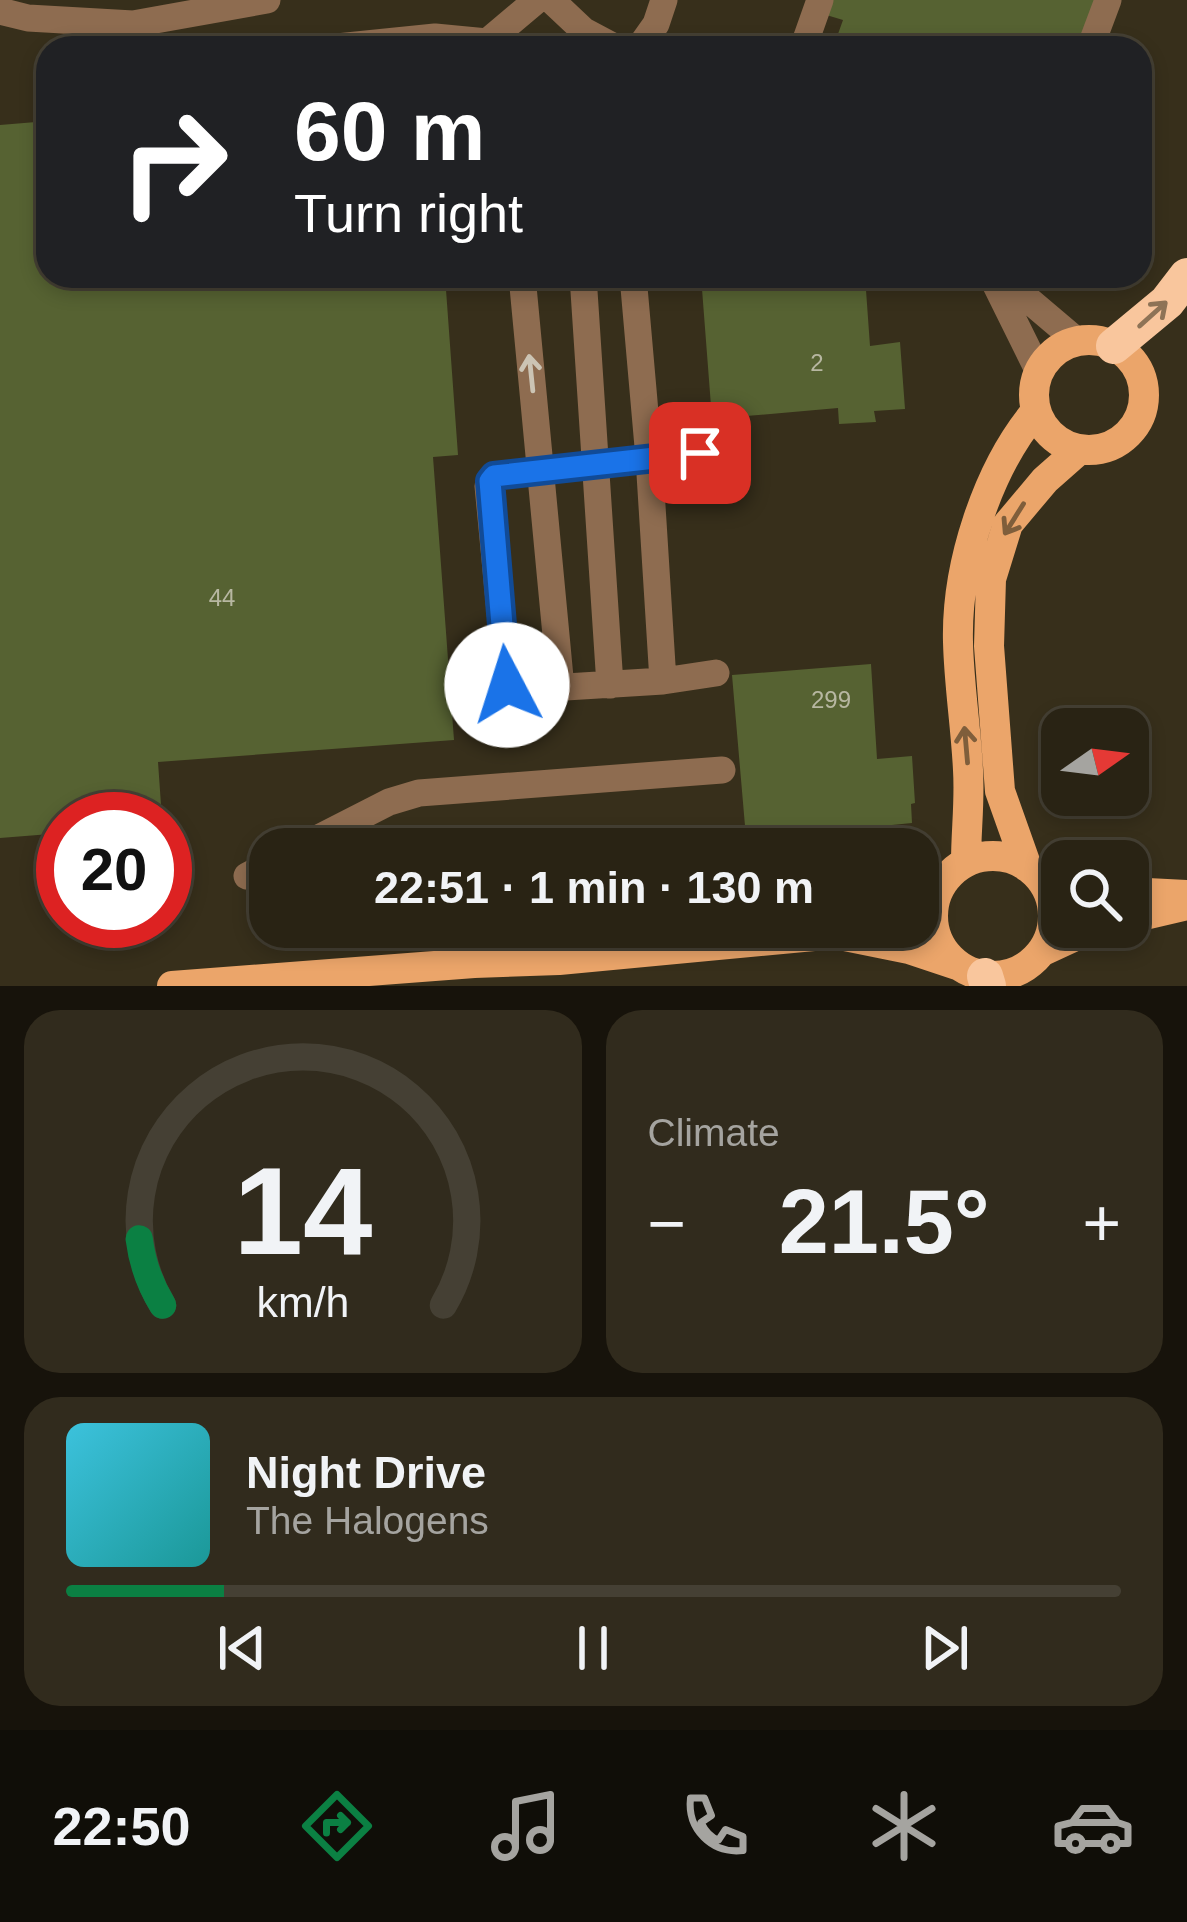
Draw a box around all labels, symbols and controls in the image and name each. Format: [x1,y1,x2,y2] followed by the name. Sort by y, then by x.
[96,84,252,240] icon: right
[294,84,485,178] text: 60 m
[294,183,523,243] text: Turn right
[1138,301,1168,328] one-way arrow
[810,349,824,376] house number: 2
[519,354,542,393] one-way arrow
[649,402,751,504] pin
[667,420,733,486] icon: arrive
[1002,502,1026,536] one-way arrow
[209,584,235,611] house number: 44
[444,622,570,748] position arrow
[811,686,851,713] house number: 299
[1041,708,1149,816] north arrow
[1041,708,1149,948] map controls
[955,726,978,765] one-way arrow
[36,792,192,948] speed limit sign: 20
[1041,840,1149,948] button: search
[374,862,814,913] text: 22:51 · 1 min · 130 m
[648,1111,780,1154] text: Climate
[233,1141,372,1280] text: 14
[779,1172,990,1272] text: 21.5°
[648,1186,686,1260] text: −
[1082,1186,1121,1260] text: +
[256,1277,349,1325] text: km/h
[246,1447,486,1498] text: Night Drive
[246,1499,489,1542] text: The Halogens
[209,1615,275,1681] icon: previous
[560,1615,626,1681] icon: pause
[912,1615,978,1681] icon: next
[295,1784,379,1868] icon: directions
[484,1784,568,1868] icon: music
[673,1784,757,1868] icon: phone
[862,1784,946,1868] icon: climate
[1051,1784,1135,1868] icon: car
[52,1796,191,1856] text: 22:50

